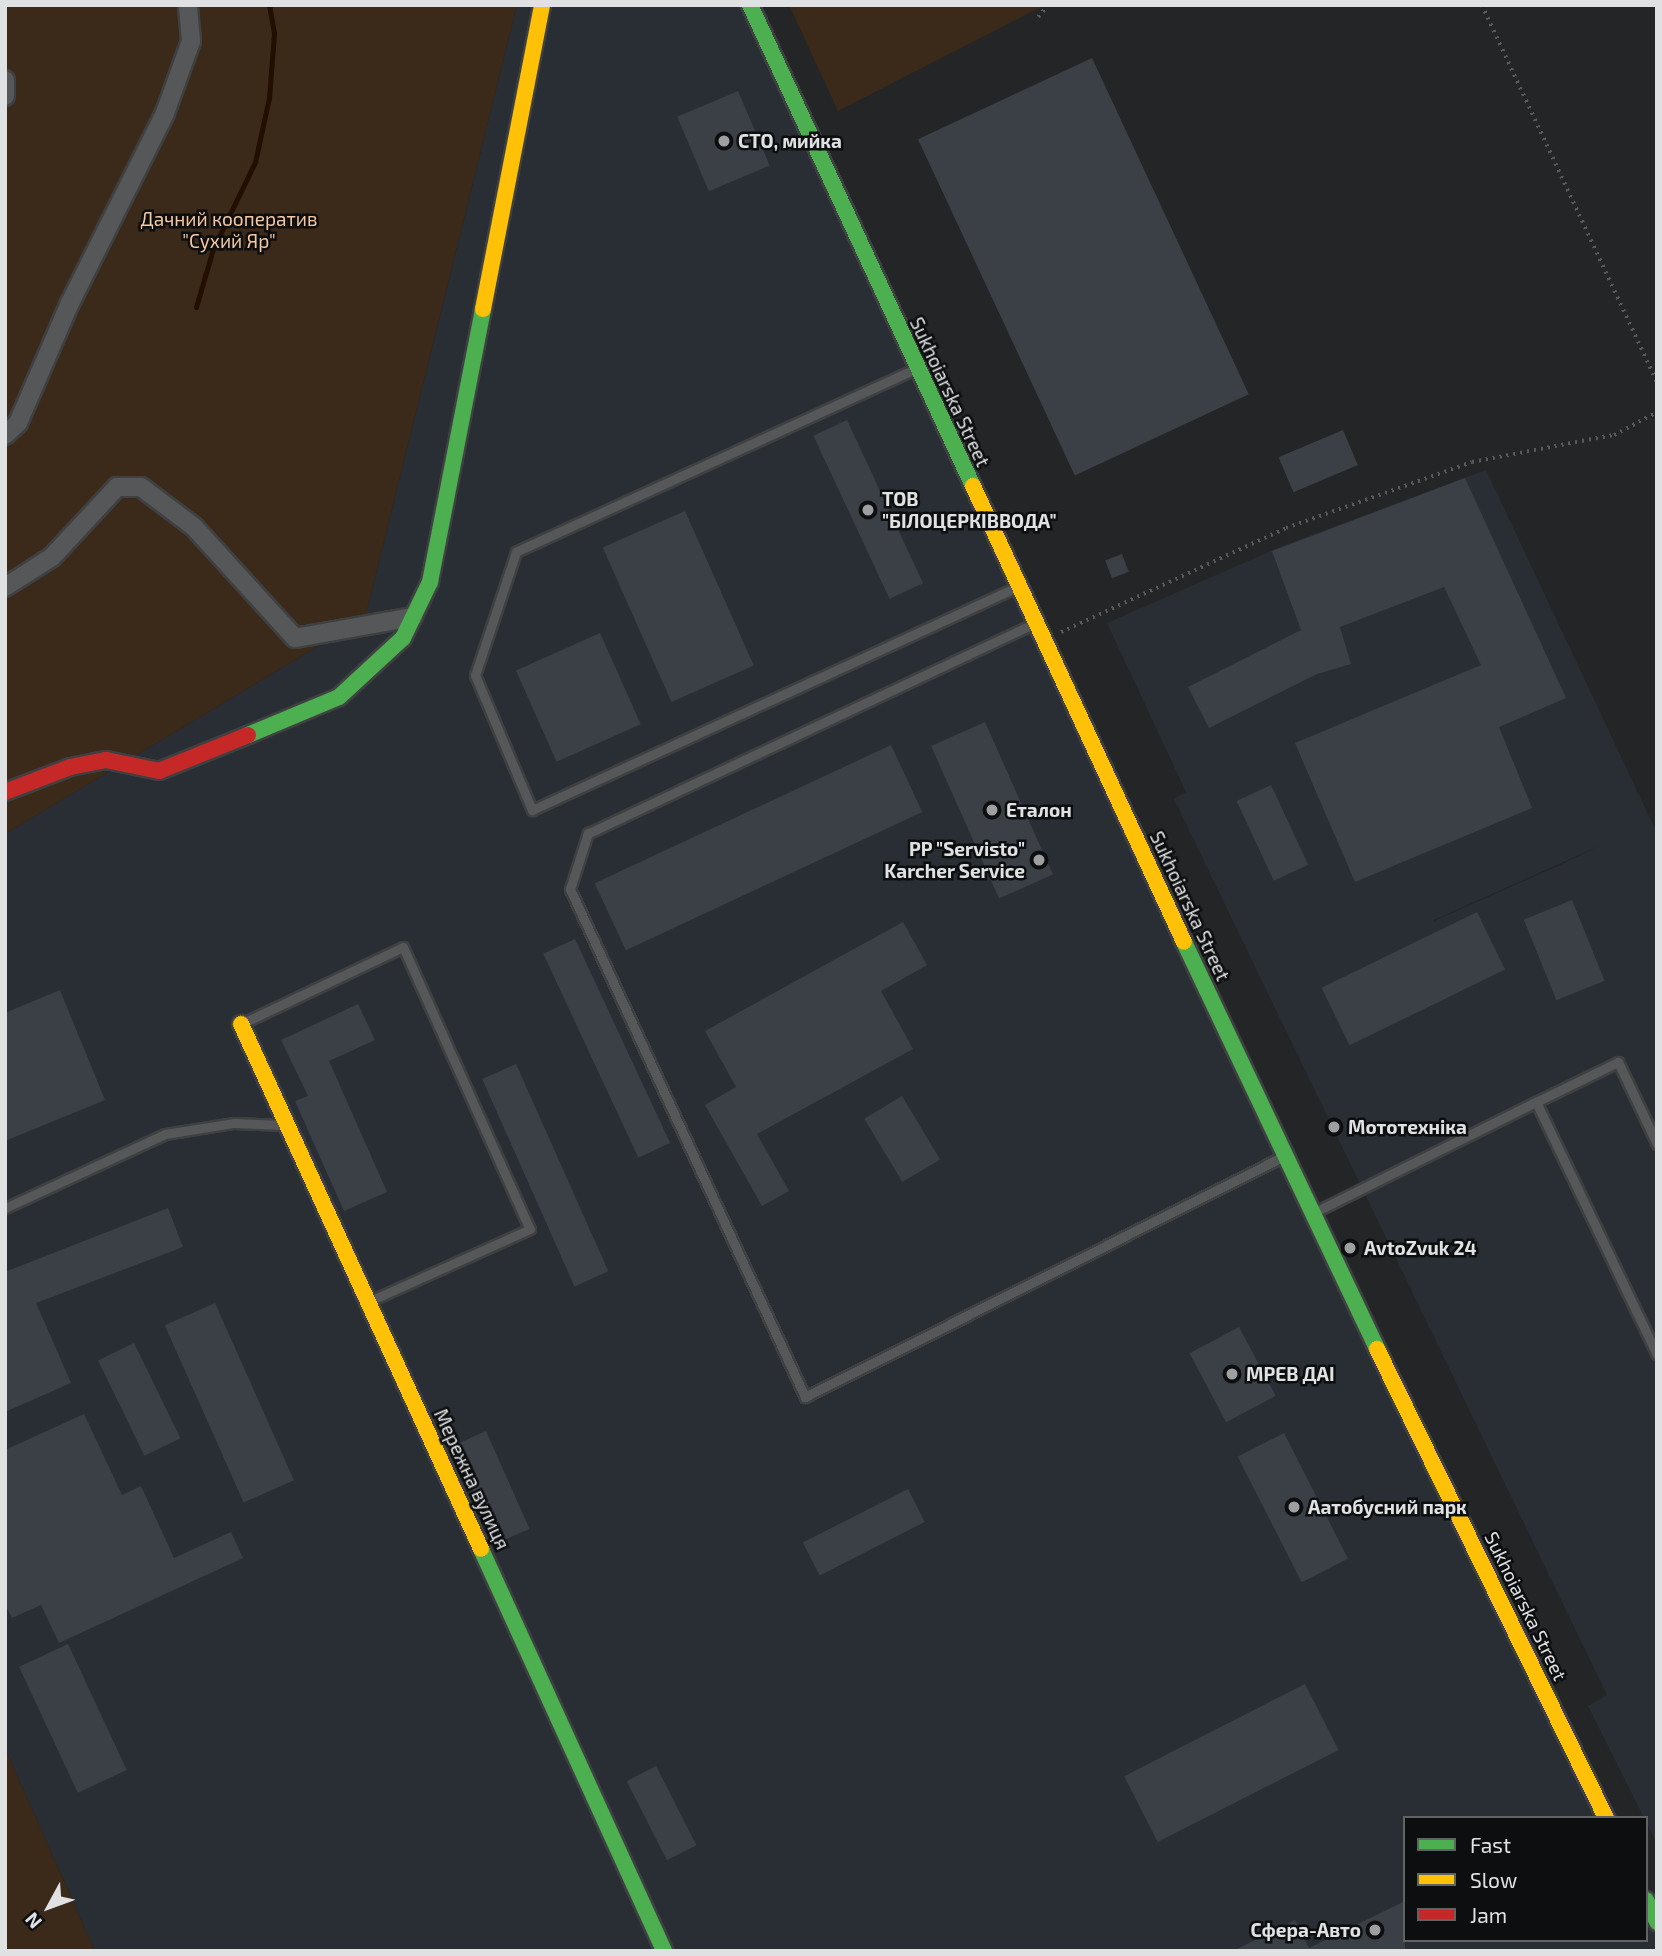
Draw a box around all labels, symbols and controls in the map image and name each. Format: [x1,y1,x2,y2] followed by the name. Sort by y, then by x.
[738,130,842,152] place label: СТО, мийка
[716,133,732,149] marker: СТО, мийка
[141,208,317,252] park label: Дачний кооператив "Сухий Яр"
[905,314,995,470] street label: Sukhoiarska Street
[882,488,1057,532] place label: ТОВ "БІЛОЦЕРКІВВОДА"
[860,502,876,518] marker: ТОВ "БІЛОЦЕРКІВВОДА"
[1006,799,1072,821] place label: Еталон
[984,802,1000,818] marker: Еталон
[1145,828,1235,984] street label: Sukhoiarska Street
[884,838,1025,882] place label: PP "Servisto" Karcher Service
[1031,852,1047,868] marker: PP "Servisto" Karcher Service
[1348,1116,1467,1138] place label: Мототехніка
[1326,1119,1342,1135] marker: Мототехніка
[1364,1237,1477,1259] place label: AvtoZvuk 24
[1342,1240,1358,1256] marker: AvtoZvuk 24
[1246,1363,1335,1385] place label: МРЕВ ДАІ
[1224,1366,1240,1382] marker: МРЕВ ДАІ
[430,1405,514,1553] street label: Мережна вулиця
[1308,1496,1467,1518] place label: Аатобусний парк
[1286,1499,1302,1515] marker: Аатобусний парк
[1480,1528,1572,1684] street label: Sukhoiarska Street
[1403,1816,1648,1942] legend
[1470,1832,1511,1857] text: Fast
[1470,1867,1517,1892] text: Slow
[14,1872,84,1942] north arrow
[1470,1902,1507,1927] text: Jam
[20,1908,46,1934] text: N
[1250,1919,1361,1941] place label: Сфера-Авто
[1367,1922,1383,1938] marker: Сфера-Авто

